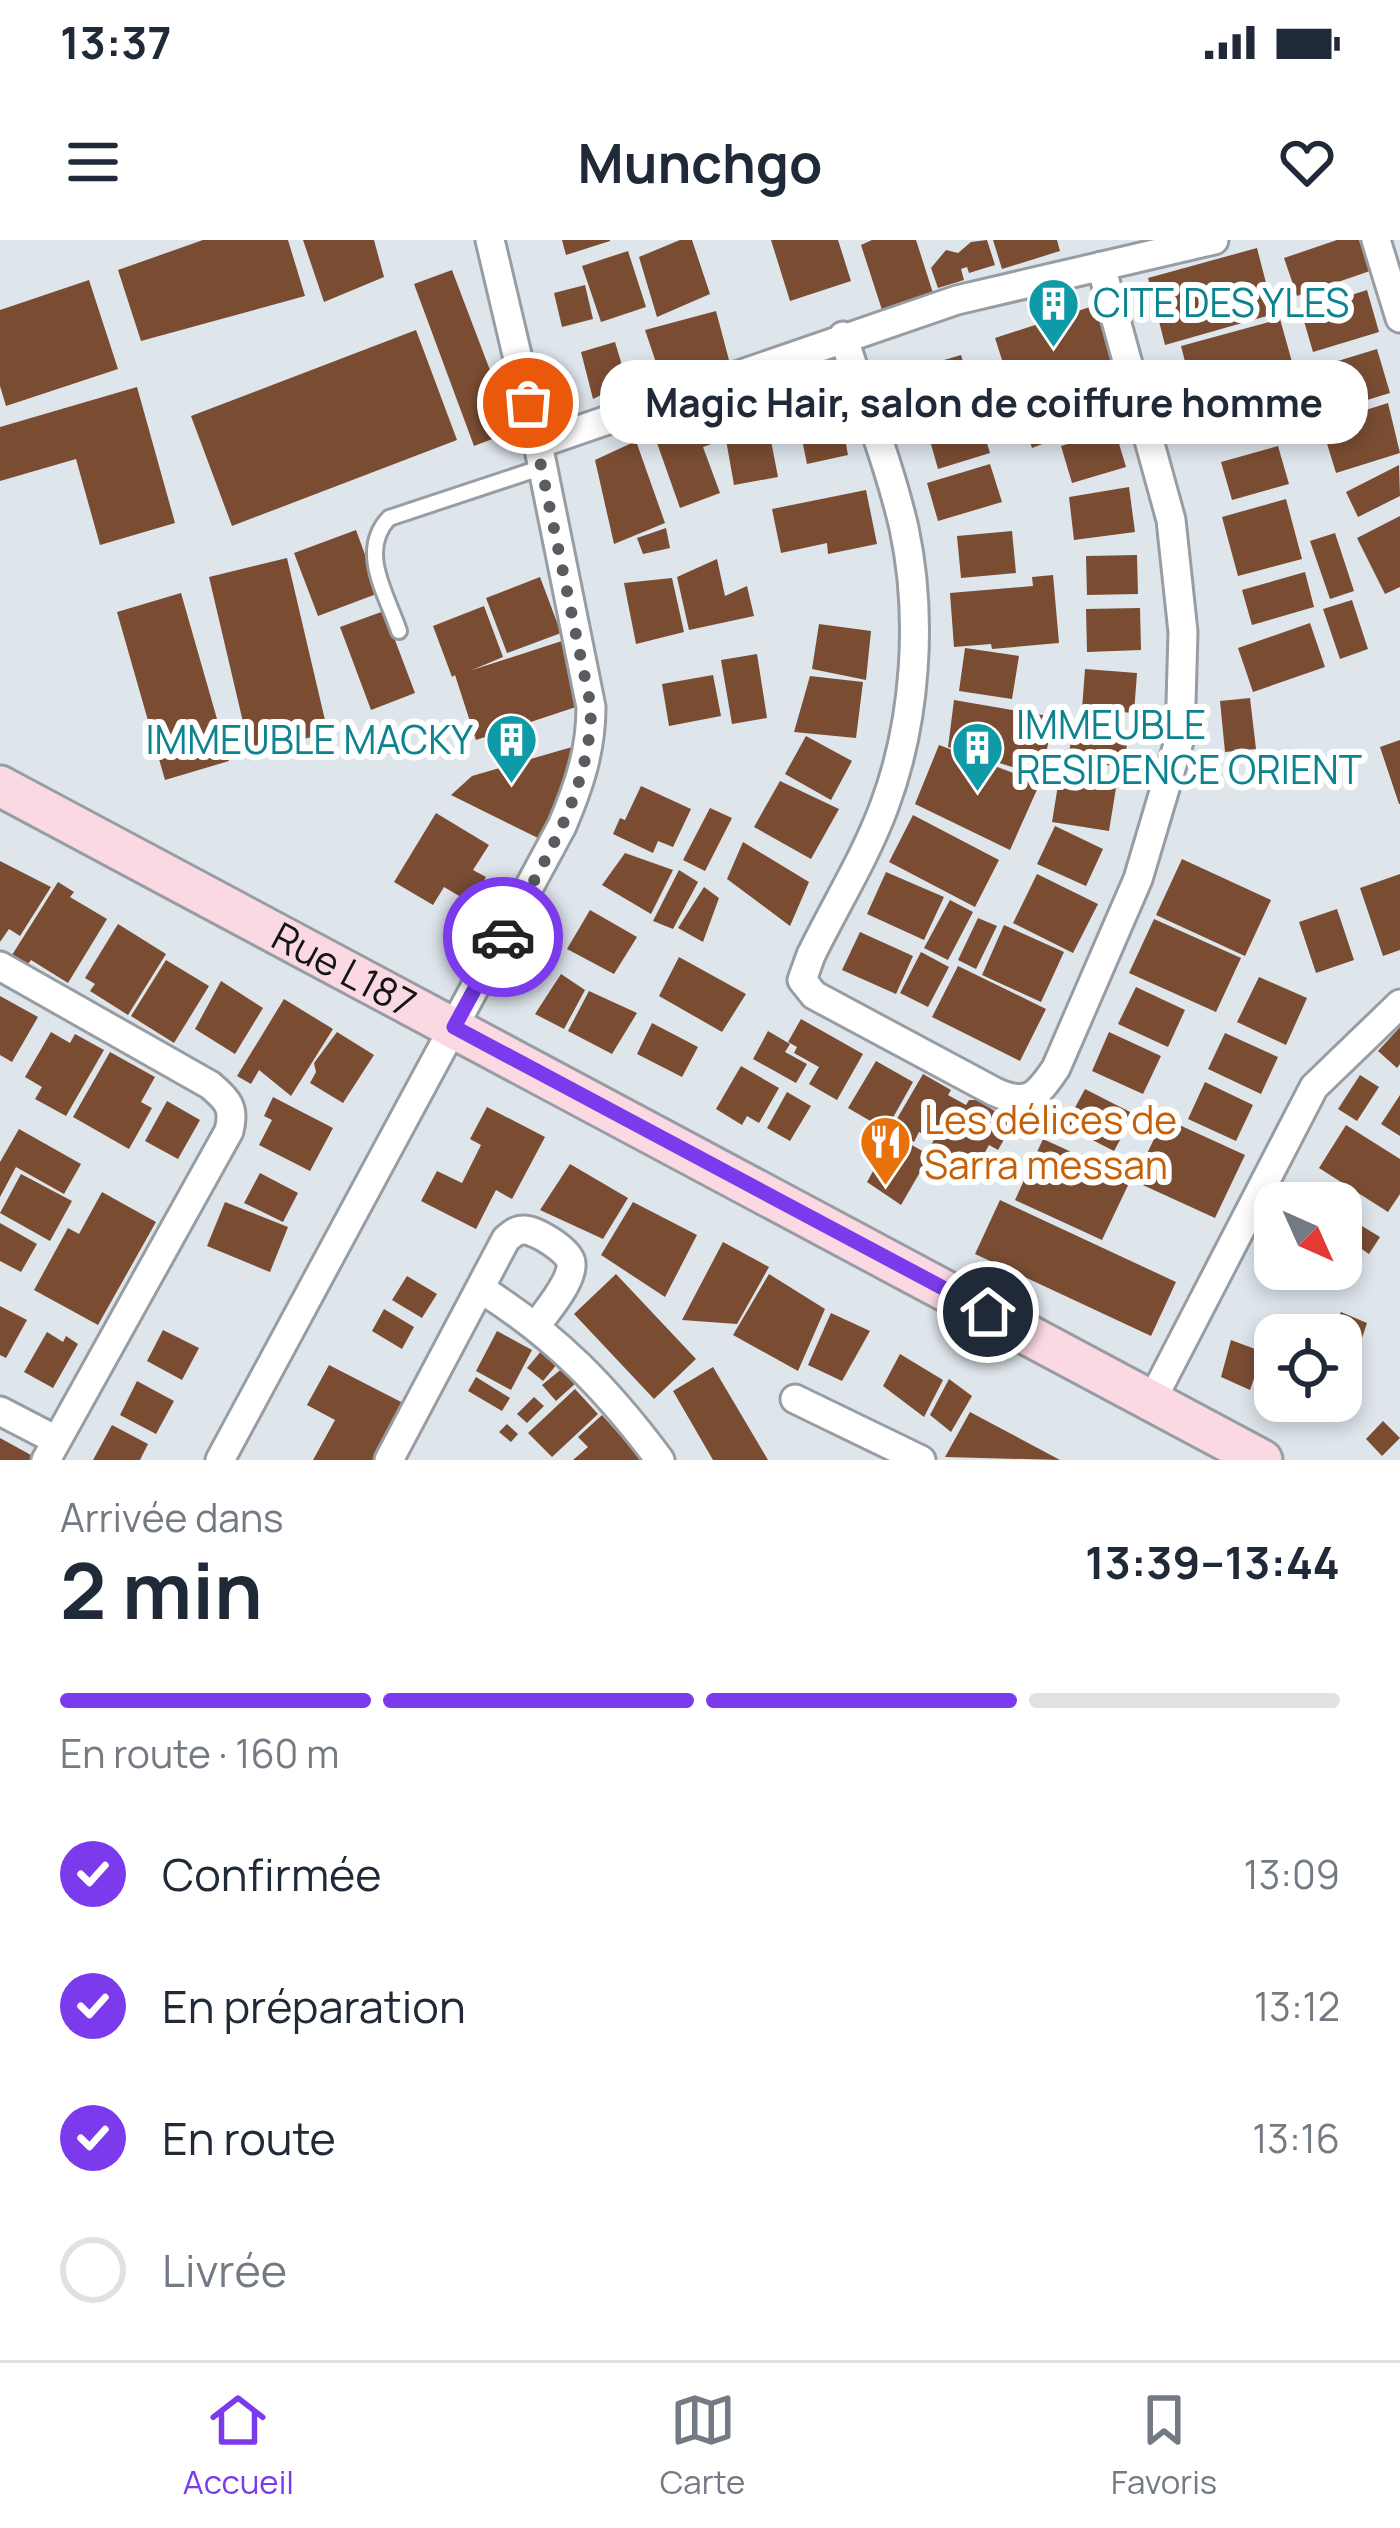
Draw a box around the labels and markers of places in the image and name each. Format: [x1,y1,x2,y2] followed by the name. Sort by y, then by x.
[1026,275,1082,349] building icon: CITE DES YLES
[1093,275,1349,329] place label: CITE DES YLES
[477,352,579,454] pin
[600,361,1368,445] callout: Magic Hair, salon de coiffure homme
[1016,697,1362,796] place label: IMMEUBLE RESIDENCE ORIENT
[145,712,473,766] place label: IMMEUBLE MACKY
[484,712,540,786] building icon: IMMEUBLE MACKY
[949,719,1005,793] building icon: IMMEUBLE RESIDENCE ORIENT
[924,1092,1177,1191] place label: Les délices de Sarra messan
[857,1114,913,1188] restaurant icon: Les délices de Sarra messan
[937,1261,1039,1363] pin

